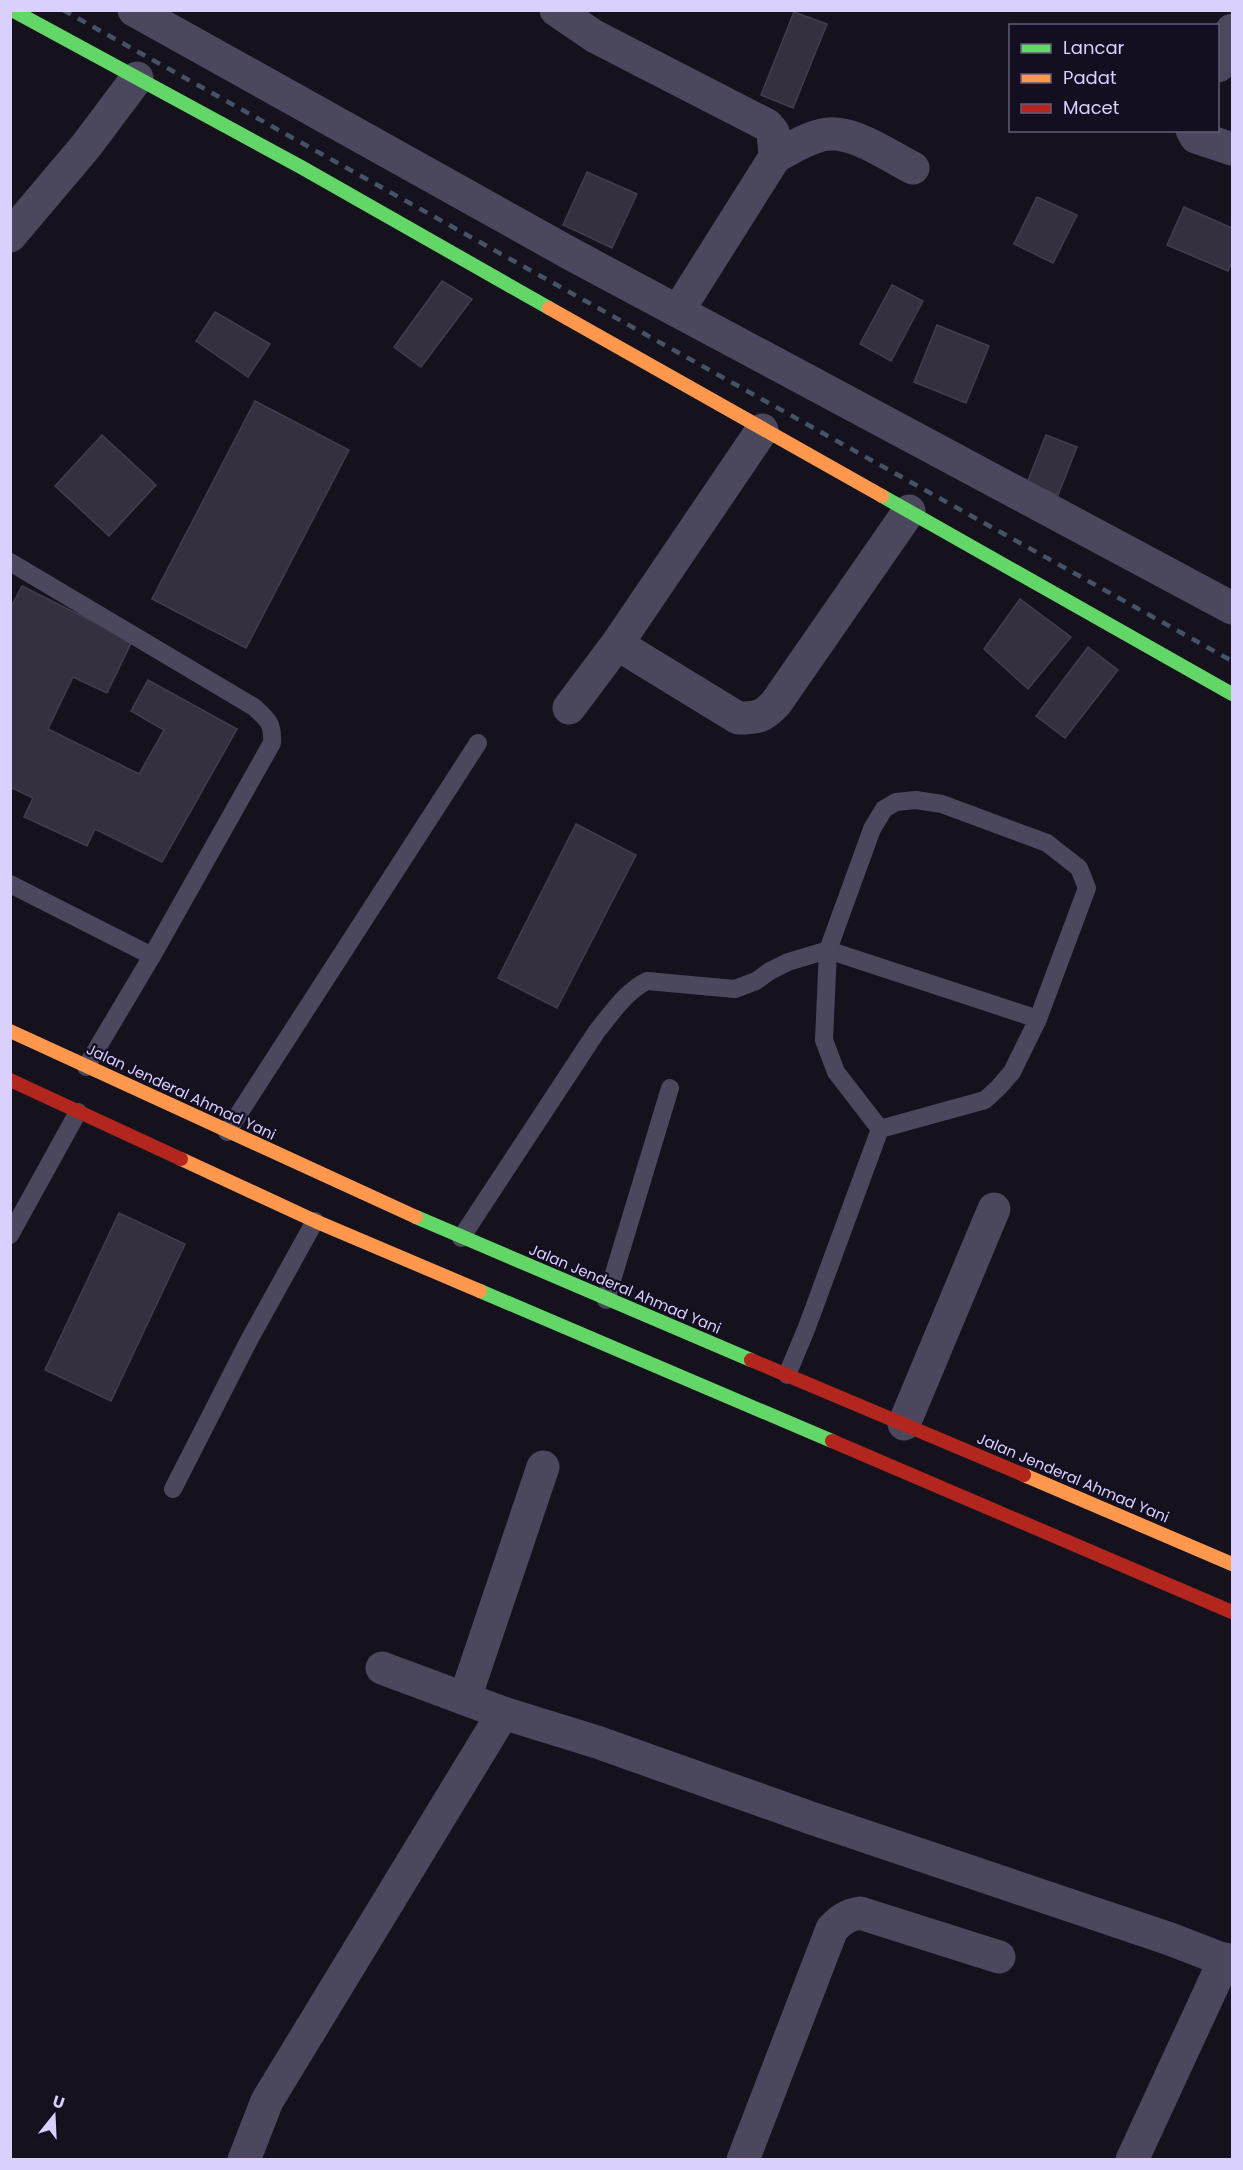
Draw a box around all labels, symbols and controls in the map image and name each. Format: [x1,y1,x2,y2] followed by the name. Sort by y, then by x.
[1009,24,1219,132] legend
[1063,35,1125,60] text: Lancar
[1063,65,1116,90] text: Padat
[1063,95,1119,120] text: Macet
[83,1038,279,1145] street label: Jalan Jenderal Ahmad Yani
[526,1238,725,1339] street label: Jalan Jenderal Ahmad Yani
[974,1427,1173,1528] street label: Jalan Jenderal Ahmad Yani
[24,2086,84,2146] north arrow
[50,2090,67,2115] text: U

